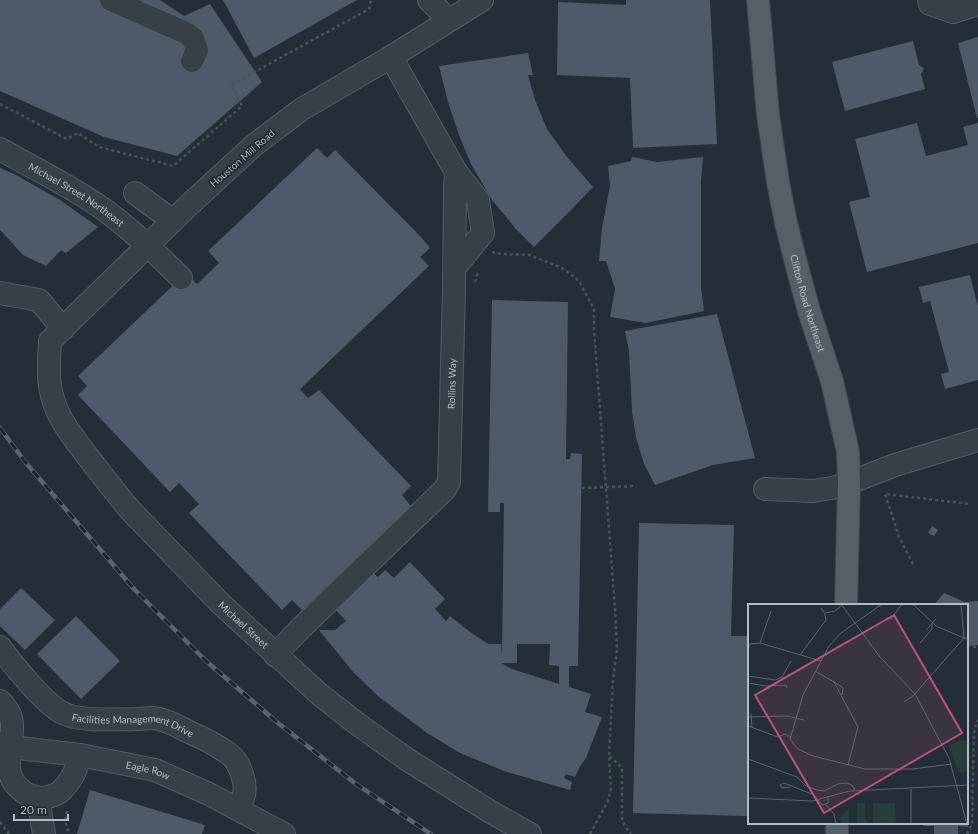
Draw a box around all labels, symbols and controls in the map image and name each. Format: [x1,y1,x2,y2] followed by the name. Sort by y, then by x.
[207,127,277,189] street label: Houston Mill Road
[27,160,127,229] street label: Michael Street Northeast
[788,253,828,354] street label: Clifton Road Northeast
[445,357,458,409] street label: Rollins Way
[216,599,271,651] street label: Michael Street
[748,604,968,824] inset map
[71,711,196,739] street label: Facilities Management Drive
[125,758,172,782] street label: Eagle Row
[14,796,68,822] scale bar
[20,802,47,817] text: 20 m

